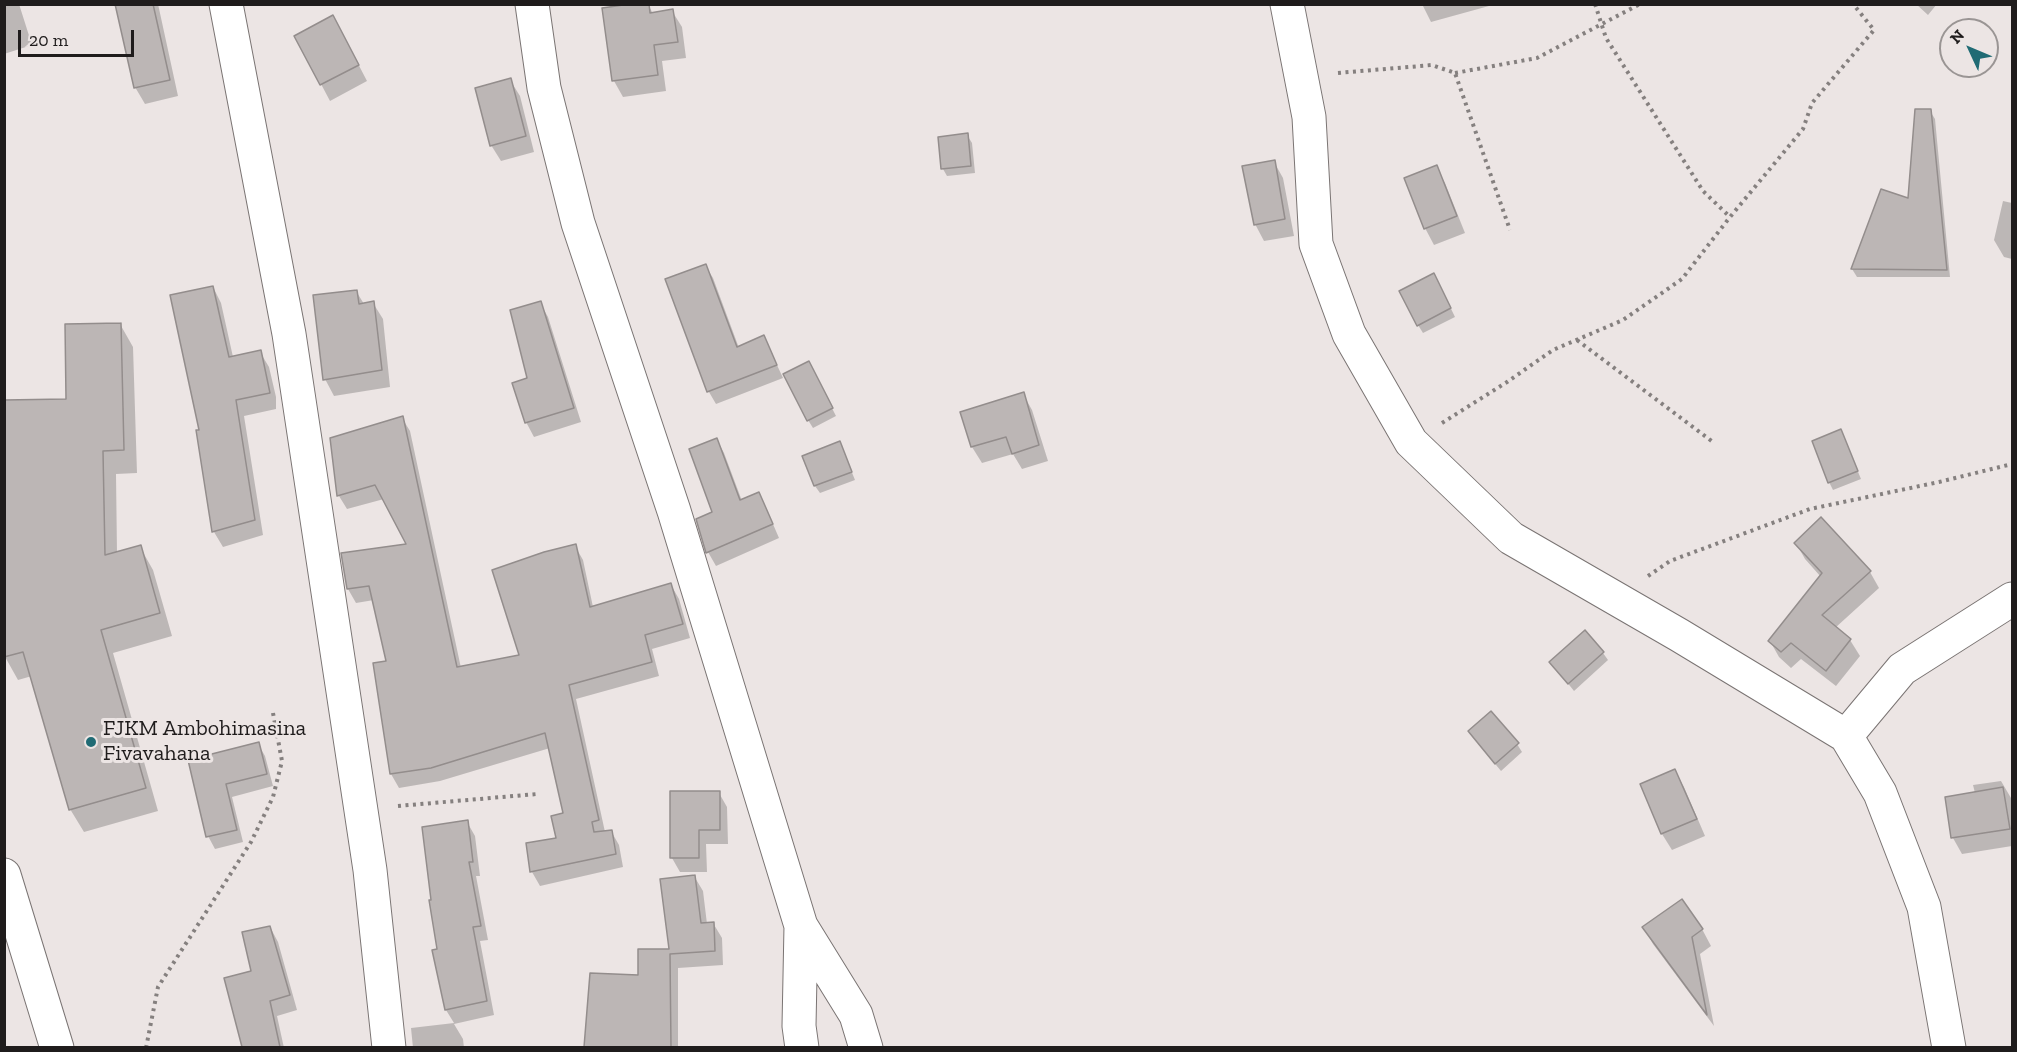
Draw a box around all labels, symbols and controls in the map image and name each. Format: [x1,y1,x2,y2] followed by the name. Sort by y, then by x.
[21,18,136,56] scale bar
[1939,18,1999,78] north arrow
[1946,26,1968,48] text: N
[29,29,68,51] text: 20 m
[103,716,306,768] place label: FJKM Ambohimasina Fivavahana
[84,735,98,749] marker: FJKM Ambohimasina Fivavahana

